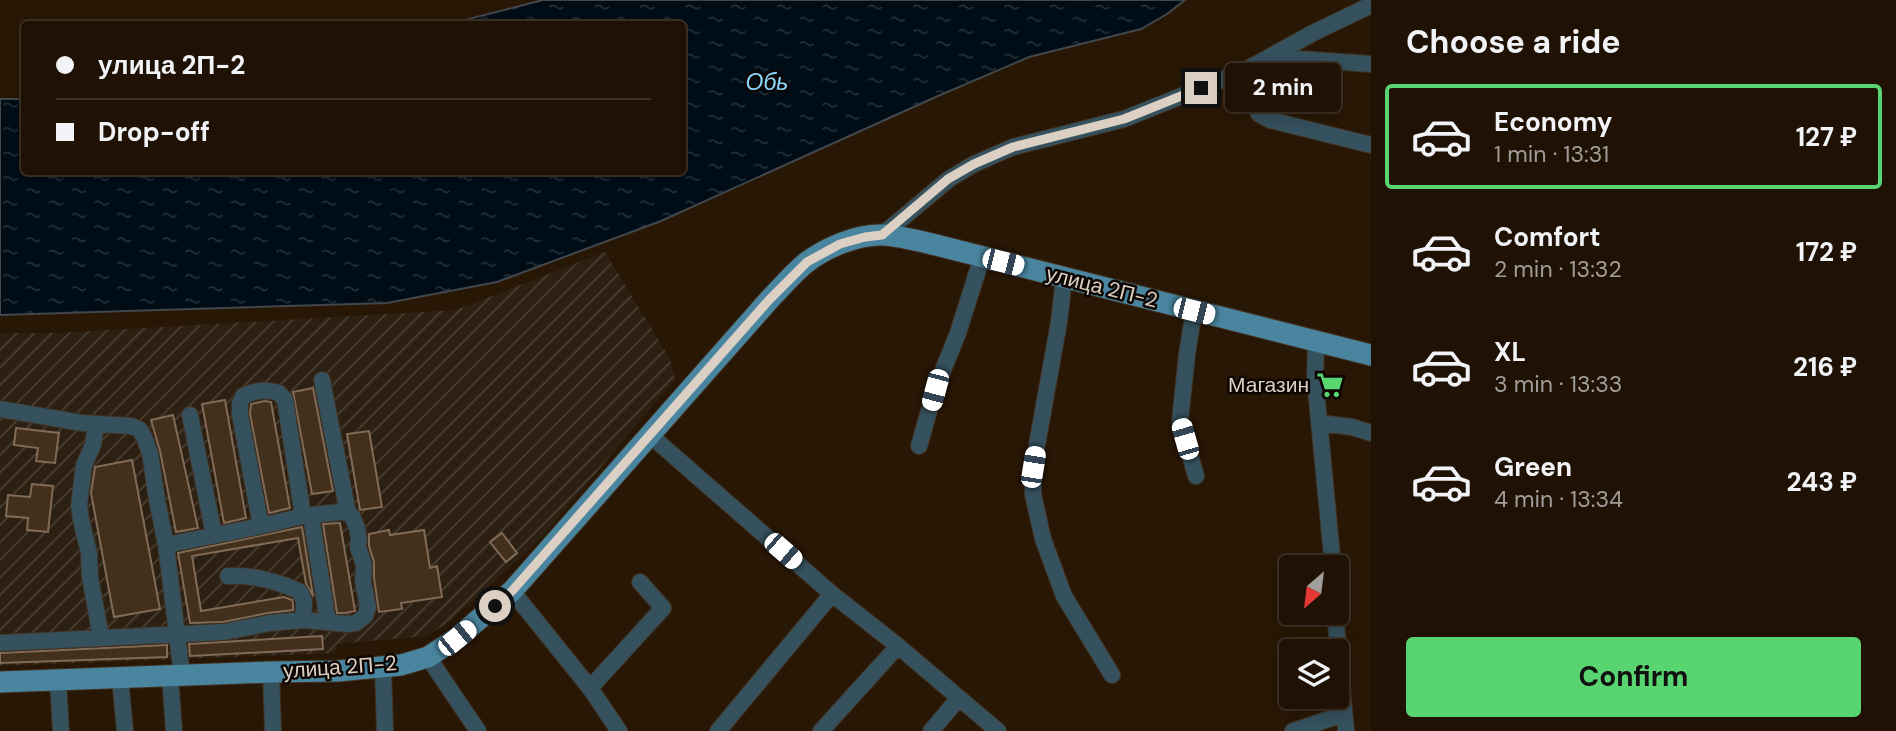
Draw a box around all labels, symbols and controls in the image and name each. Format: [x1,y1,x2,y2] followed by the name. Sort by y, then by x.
[1406,21,1621,63] text: Choose a ride
[98,48,245,82] text: улица 2П-2
[1226,64,1341,112] callout: 2 min
[746,67,788,97] water label: Обь
[1185,72,1217,104] route end
[1253,72,1313,102] text: 2 min
[1410,105,1473,168] icon: car
[1494,105,1612,139] text: Economy
[98,115,210,149] text: Drop-off
[1796,120,1857,154] text: 127 ₽
[1494,139,1609,169] text: 1 min · 13:31
[1410,220,1473,283] icon: car
[1494,220,1600,254] text: Comfort
[1796,235,1857,269] text: 172 ₽
[981,247,1026,277] car
[1494,254,1622,284] text: 2 min · 13:32
[1043,260,1161,314] street label: улица 2П-2
[1172,296,1217,326] car
[1410,335,1473,398] icon: car
[1494,335,1526,369] text: XL
[1793,350,1857,384] text: 216 ₽
[920,367,951,413] car
[1494,369,1622,399] text: 3 min · 13:33
[1315,370,1345,400] supermarket icon: Магазин
[1228,371,1309,399] place label: Магазин
[1170,416,1201,462] car
[1020,445,1047,489] car
[1410,450,1473,513] icon: car
[1494,450,1572,484] text: Green
[1786,465,1857,499] text: 243 ₽
[1494,484,1623,514] text: 4 min · 13:34
[761,529,806,573] car
[1279,555,1349,625] north arrow
[1279,555,1349,709] map controls
[479,590,511,622] route start
[435,617,480,659] car
[1406,637,1861,717] button: Confirm
[1279,639,1349,709] button: layers
[282,649,398,685] street label: улица 2П-2

